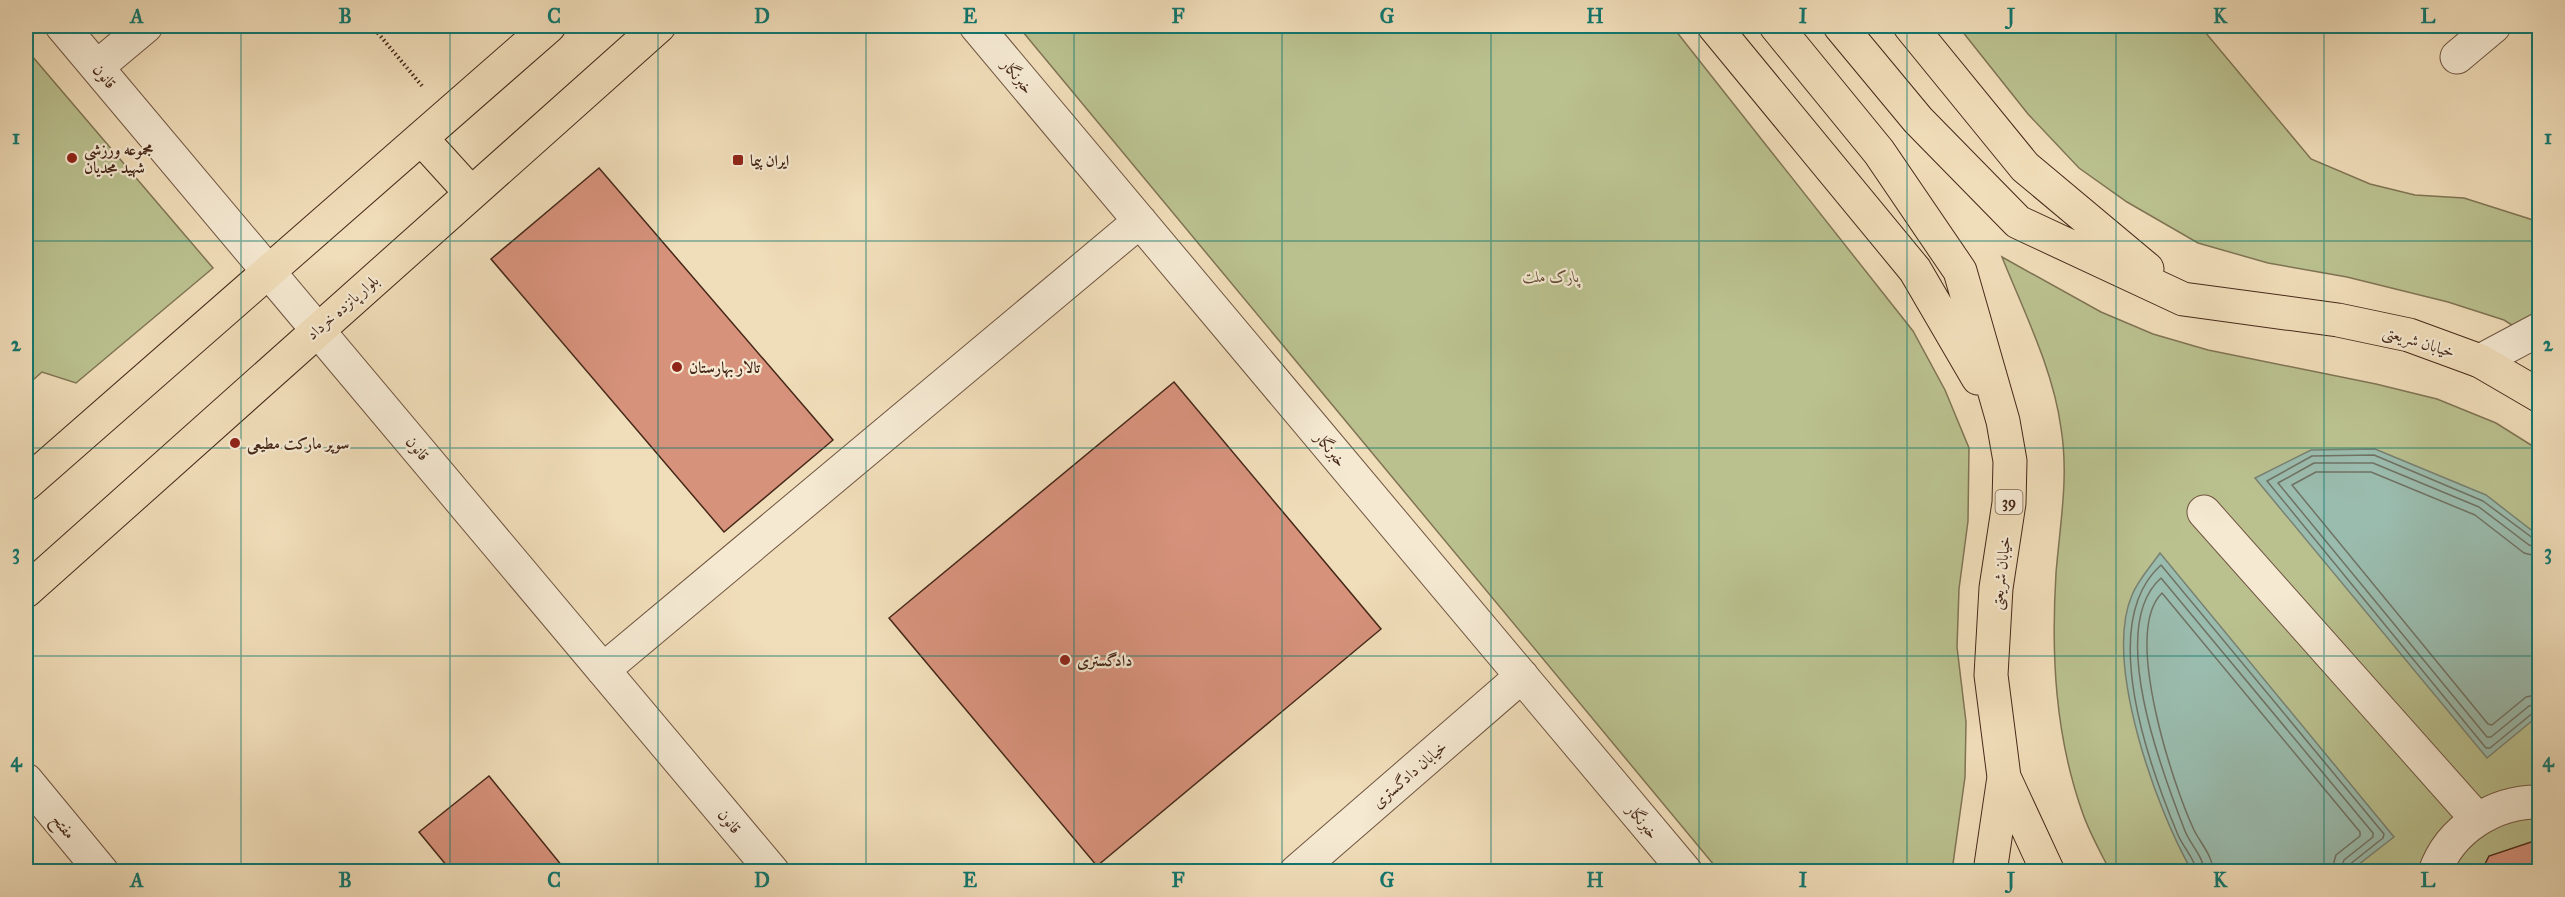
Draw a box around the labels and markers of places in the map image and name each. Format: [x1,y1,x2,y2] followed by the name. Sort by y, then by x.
[84,140,153,178] place label: مجموعه ورزشی شهید مجدیان
[65,151,79,165] marker: مجموعه ورزشی شهید مجدیان
[750,151,789,170] place label: ایران پیما
[731,153,745,167] marker: ایران پیما
[689,358,761,378] place label: تالار بهارستان
[670,360,684,374] marker: تالار بهارستان
[247,434,349,455] place label: سوپر مارکت مطیعی
[228,436,242,450] marker: سوپر مارکت مطیعی
[1077,651,1132,670] place label: دادگستری
[1058,653,1072,667] marker: دادگستری

